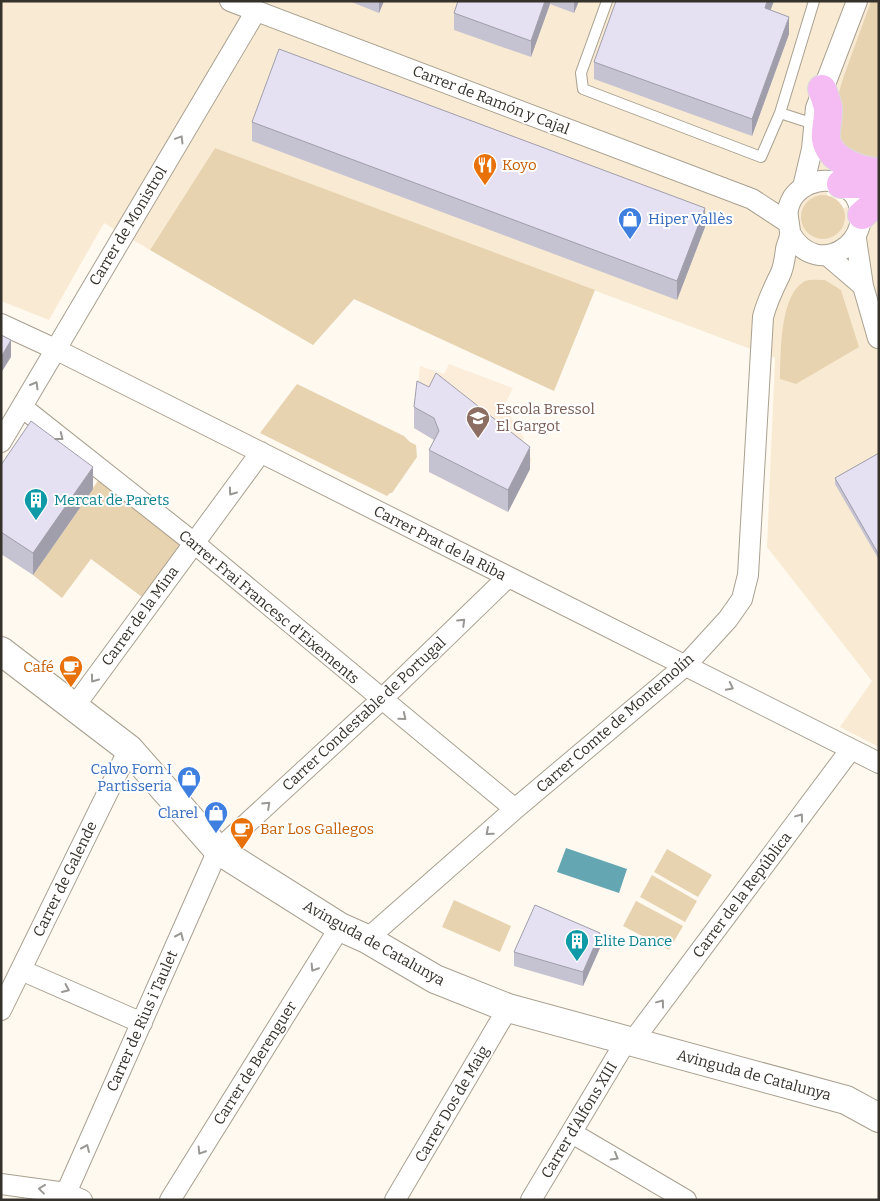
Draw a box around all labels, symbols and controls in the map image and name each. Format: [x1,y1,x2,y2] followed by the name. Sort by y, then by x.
[410,62,572,138] street label: Carrer de Ramón y Cajal
[173,136,183,145] one-way arrow
[472,152,498,186] restaurant icon: Koyo
[502,156,537,174] place label: Koyo
[85,163,171,289] street label: Carrer de Monistrol
[617,206,643,240] shop icon: Hiper Vallès
[648,210,733,228] place label: Hiper Vallès
[28,381,38,390] one-way arrow
[496,400,595,435] place label: Escola Bressol El Gargot
[465,405,491,439] school or university icon: Escola Bressol El Gargot
[54,431,64,440] one-way arrow
[229,486,237,495] one-way arrow
[23,487,49,521] building icon: Mercat de Parets
[54,491,169,509] place label: Mercat de Parets
[371,502,509,584] street label: Carrer Prat de la Riba
[175,526,363,688] street label: Carrer Frai Francesc d'Eixements
[98,563,182,669] street label: Carrer de la Mina
[456,619,465,628] one-way arrow
[279,633,449,795] street label: Carrer Condestable de Portugal
[533,649,698,796] street label: Carrer Comte de Montemolín
[58,654,84,688] cafe icon: Café
[23,658,54,676] place label: Café
[91,673,100,683] one-way arrow
[724,681,733,691] one-way arrow
[397,711,406,720] one-way arrow
[91,760,172,795] place label: Calvo Forn I Partisseria
[176,765,202,799] shop icon: Calvo Forn I Partisseria
[203,800,229,834] shop icon: Clarel
[261,802,270,811] one-way arrow
[158,804,198,822] place label: Clarel
[794,813,803,823] one-way arrow
[229,816,255,850] cafe icon: Bar Los Gallegos
[29,818,101,940] street label: Carrer de Galende
[260,820,374,838] place label: Bar Los Gallegos
[485,826,494,835] one-way arrow
[689,829,795,961] street label: Carrer de la República
[300,897,448,989] street label: Avinguda de Catalunya
[564,928,590,962] building icon: Elite Dance
[174,932,185,941] one-way arrow
[594,932,672,950] place label: Elite Dance
[103,947,182,1094] street label: Carrer de Rius i Taulet
[311,963,321,972] one-way arrow
[61,983,70,994] one-way arrow
[210,998,301,1128] street label: Carrer de Berenguer
[656,1000,664,1009] one-way arrow
[411,1042,493,1166] street label: Carrer Dos de Maig
[675,1046,833,1104] street label: Avinguda de Catalunya
[537,1059,621,1181] street label: Carrer d'Alfons XIII
[79,1144,90,1153] one-way arrow
[197,1145,207,1154] one-way arrow
[609,1151,618,1161] one-way arrow
[38,1185,47,1195] one-way arrow

